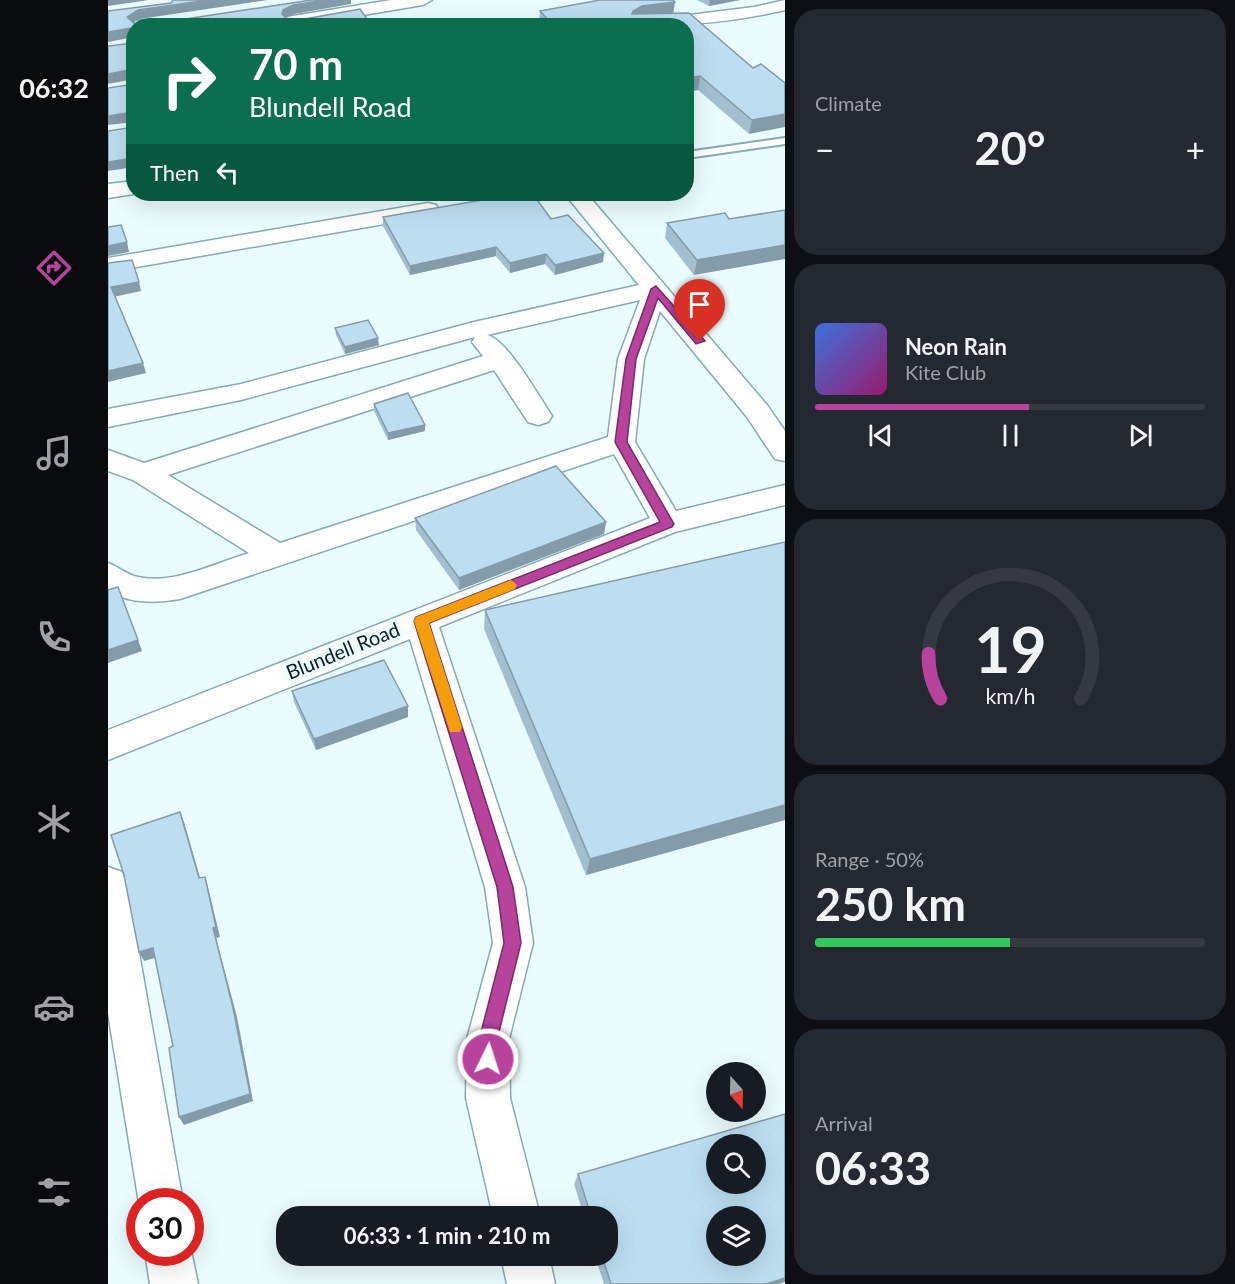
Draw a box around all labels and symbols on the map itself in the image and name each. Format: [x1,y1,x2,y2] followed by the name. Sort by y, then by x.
[674,279,725,341] pin
[282,616,403,684] street label: Blundell Road
[456,1027,520,1091] position arrow
[706,1062,766,1122] north arrow
[126,1188,204,1266] speed limit sign: 30

